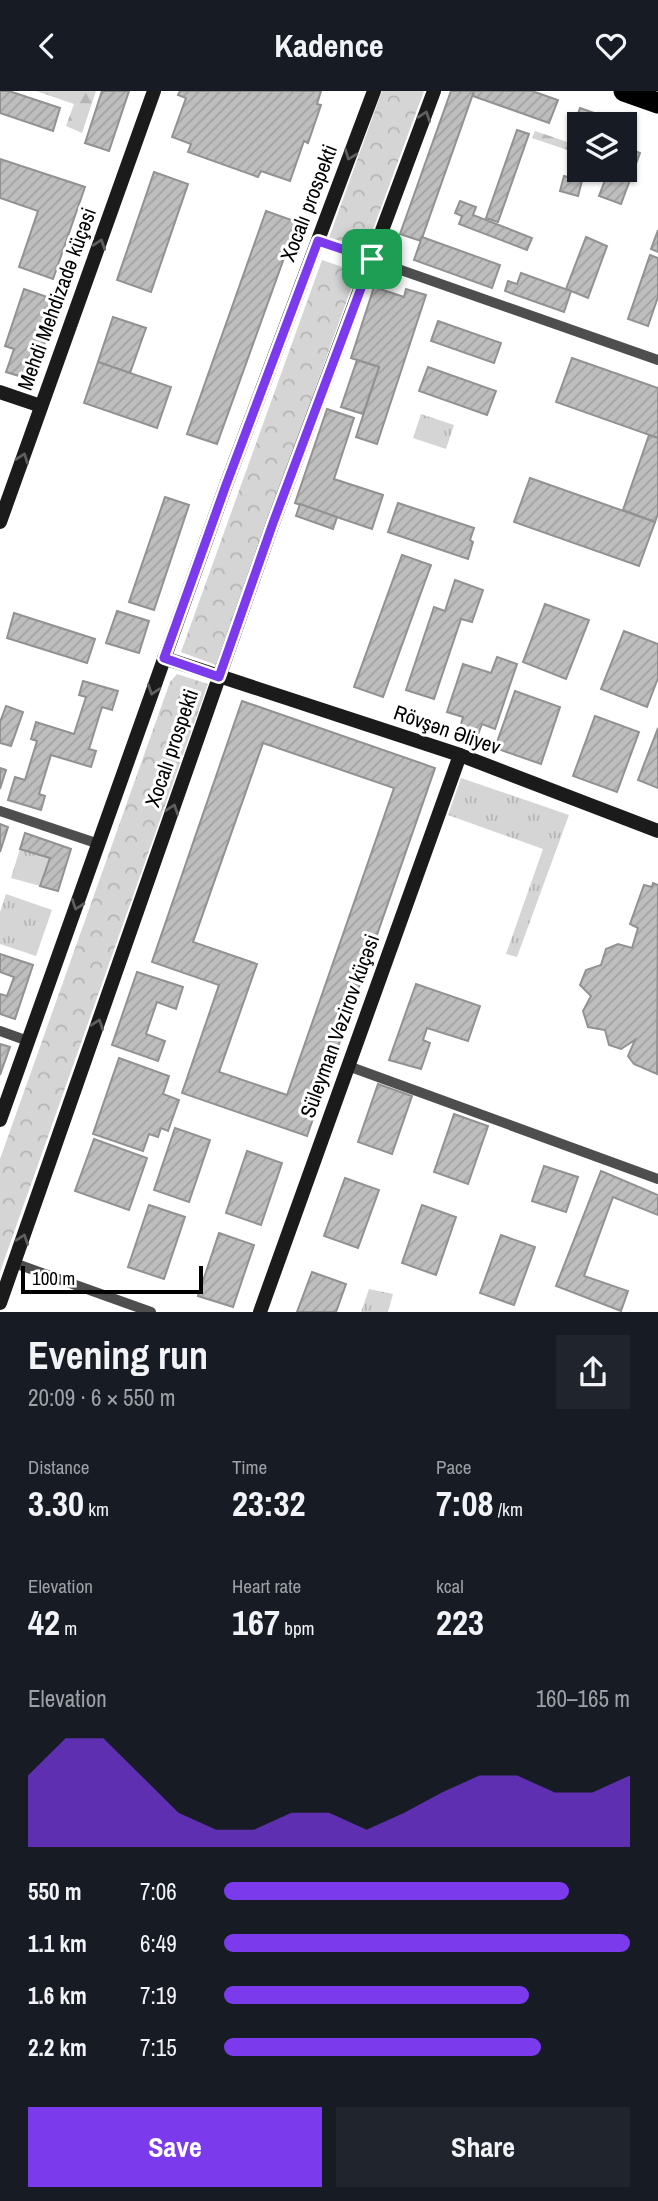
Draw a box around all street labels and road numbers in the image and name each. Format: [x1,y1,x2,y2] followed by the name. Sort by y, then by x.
[273,140,344,265] street label: Xocalı prospekti
[10,203,103,394] street label: Mehdi Mehdizadə küçəsi
[138,685,205,811] street label: Xocalı prospekti
[390,698,505,761] street label: Rövşən Əliyev
[293,930,386,1122] street label: Süleyman Vəzirov küçəsi

